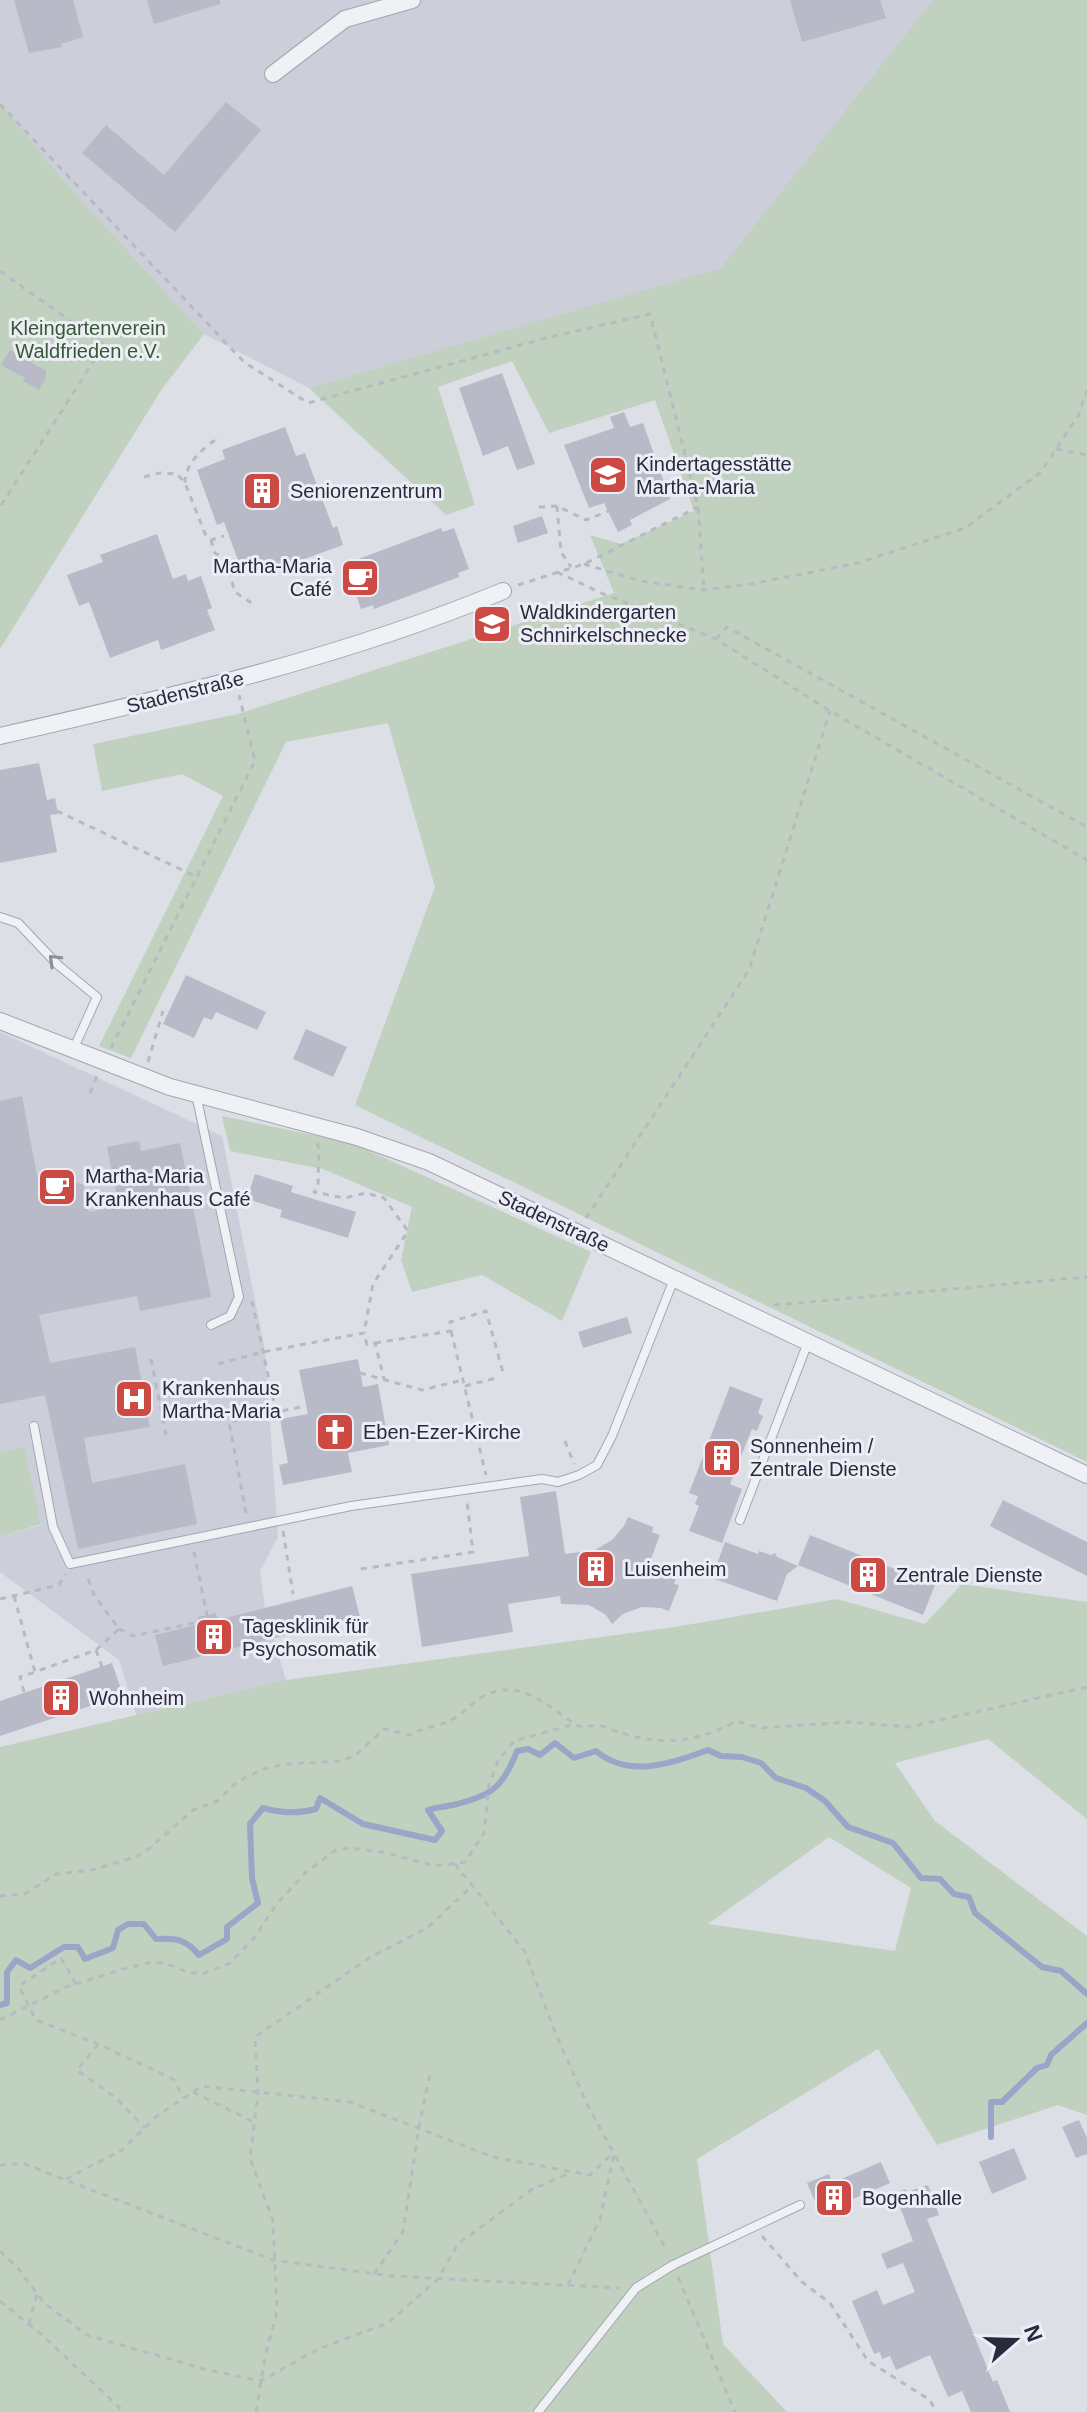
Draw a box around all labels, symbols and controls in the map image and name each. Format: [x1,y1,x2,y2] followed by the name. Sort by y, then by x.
[10,317,166,362] park label: Kleingartenverein Waldfrieden e.V.
[636,453,792,498] place label: Kindertagesstätte Martha-Maria
[587,454,629,496] school or university icon: Kindertagesstätte Martha-Maria
[241,470,283,512] building icon: Seniorenzentrum
[290,480,442,502] place label: Seniorenzentrum
[213,555,333,600] place label: Martha-Maria Café
[339,557,381,599] cafe icon: Martha-Maria Café
[520,601,687,646] place label: Waldkindergarten Schnirkelschnecke
[471,603,513,645] school or university icon: Waldkindergarten Schnirkelschnecke
[124,667,246,717] street label: Stadenstraße
[49,955,63,970] one-way arrow
[85,1165,251,1210] place label: Martha-Maria Krankenhaus Café
[36,1166,78,1208] cafe icon: Martha-Maria Krankenhaus Café
[495,1186,613,1256] street label: Stadenstraße
[162,1377,282,1422] place label: Krankenhaus Martha-Maria
[113,1378,155,1420] hospital icon: Krankenhaus Martha-Maria
[314,1411,356,1453] church icon: Eben-Ezer-Kirche
[363,1421,521,1443] place label: Eben-Ezer-Kirche
[750,1435,897,1480] place label: Sonnenheim / Zentrale Dienste
[701,1437,743,1479] building icon: Sonnenheim / Zentrale Dienste
[575,1548,617,1590] building icon: Luisenheim
[847,1554,889,1596] building icon: Zentrale Dienste
[624,1558,726,1580] place label: Luisenheim
[896,1564,1043,1586] place label: Zentrale Dienste
[242,1615,377,1660] place label: Tagesklinik für Psychosomatik
[193,1616,235,1658] building icon: Tagesklinik für Psychosomatik
[40,1677,82,1719] building icon: Wohnheim
[89,1687,184,1709] place label: Wohnheim
[813,2177,855,2219] building icon: Bogenhalle
[862,2187,962,2209] place label: Bogenhalle
[975,2300,1055,2380] north arrow
[1019,2322,1048,2345] text: N

